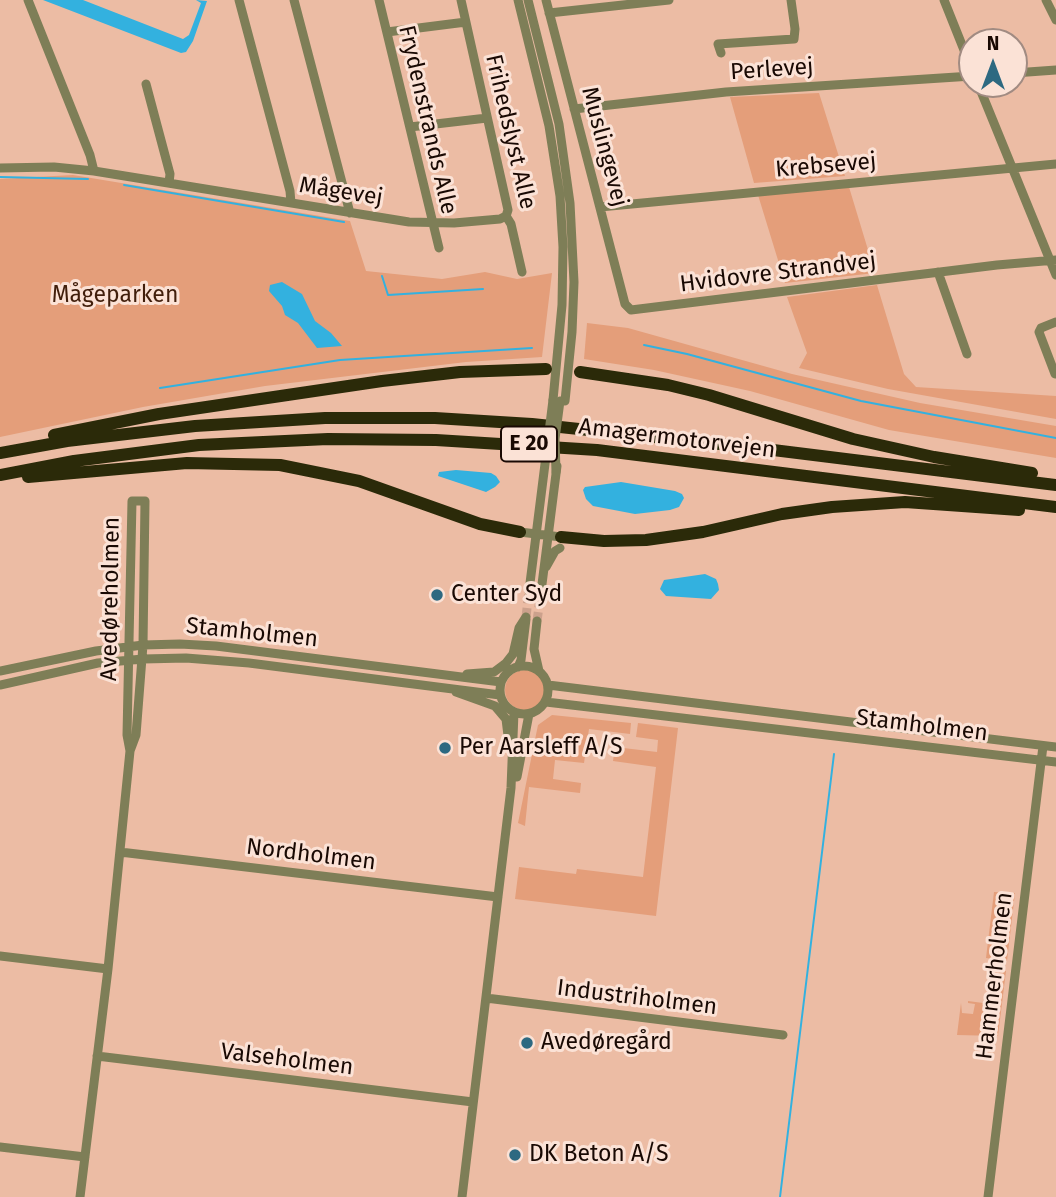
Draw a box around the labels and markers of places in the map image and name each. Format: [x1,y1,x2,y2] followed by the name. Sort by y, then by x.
[451,581,562,609] place label: Center Syd
[429,587,445,603] marker: Center Syd
[459,734,622,762] place label: Per Aarsleff A/S
[437,740,453,756] marker: Per Aarsleff A/S
[541,1029,672,1057] place label: Avedøregård
[519,1035,535,1051] marker: Avedøregård
[529,1141,669,1169] place label: DK Beton A/S
[507,1147,523,1163] marker: DK Beton A/S

